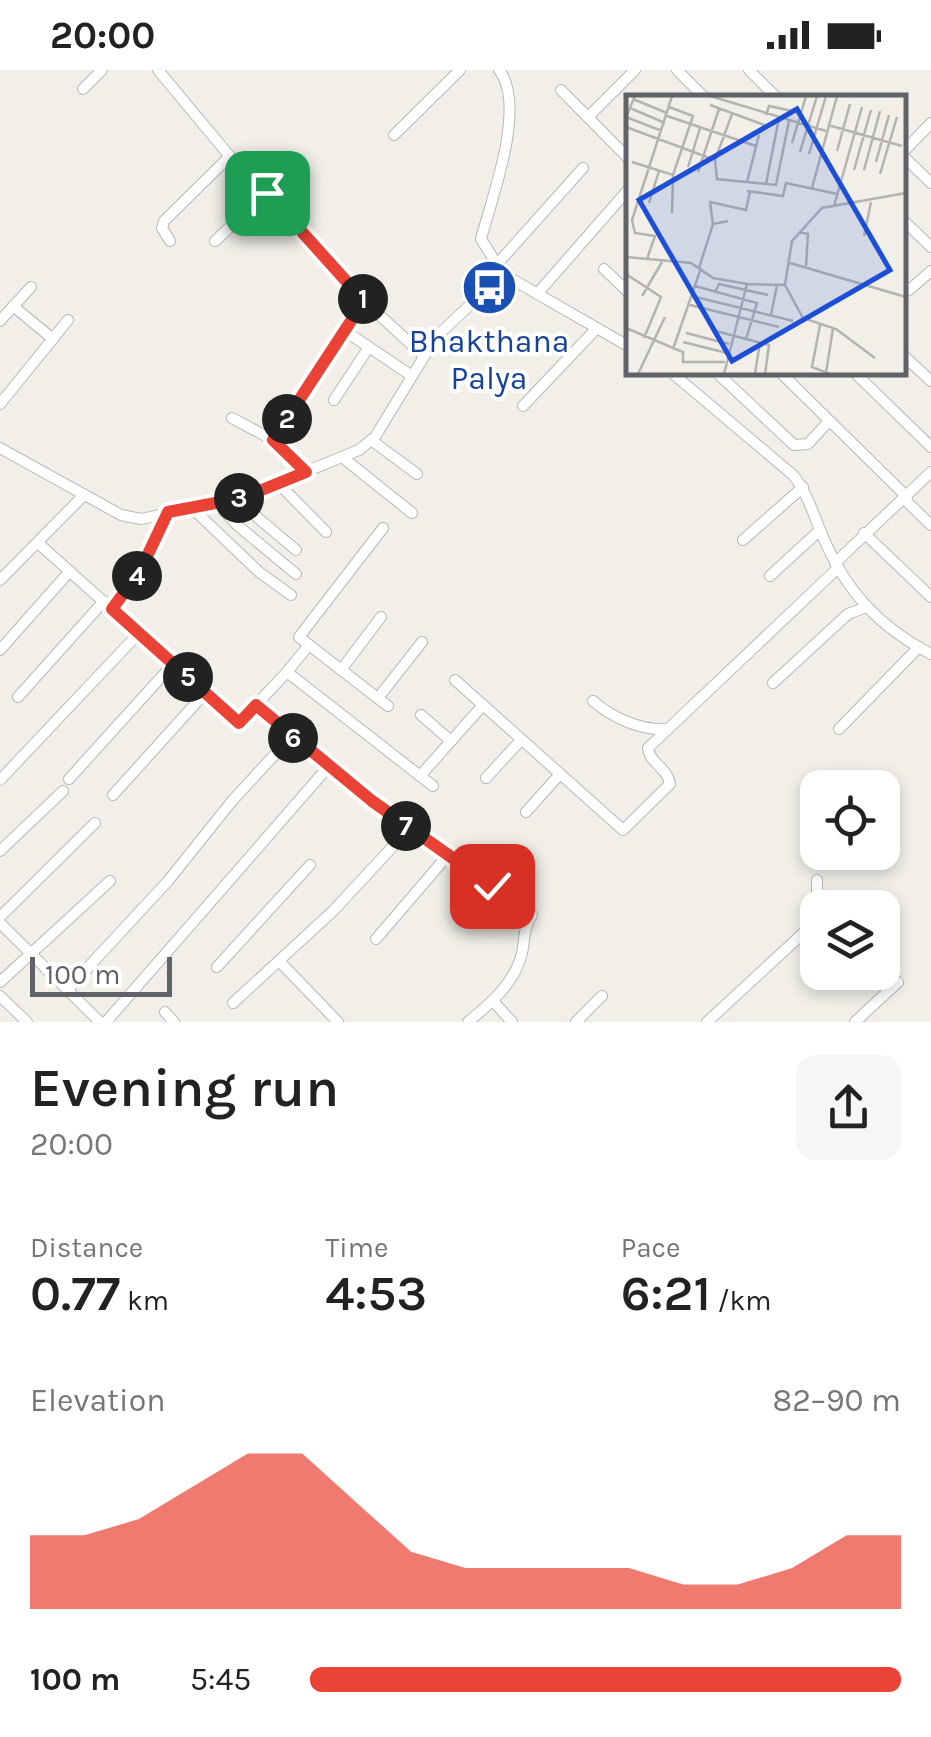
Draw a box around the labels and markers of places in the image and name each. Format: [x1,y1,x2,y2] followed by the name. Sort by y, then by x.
[225,151,310,236] pin
[459,257,519,317] bus stop icon: Bhakthana Palya
[338,274,388,324] pin: 1
[409,323,569,397] place label: Bhakthana Palya
[262,394,312,444] pin: 2
[214,473,264,523] pin: 3
[112,551,162,601] pin: 4
[163,652,213,702] pin: 5
[268,713,318,763] pin: 6
[381,801,431,851] pin: 7
[450,844,535,929] pin

